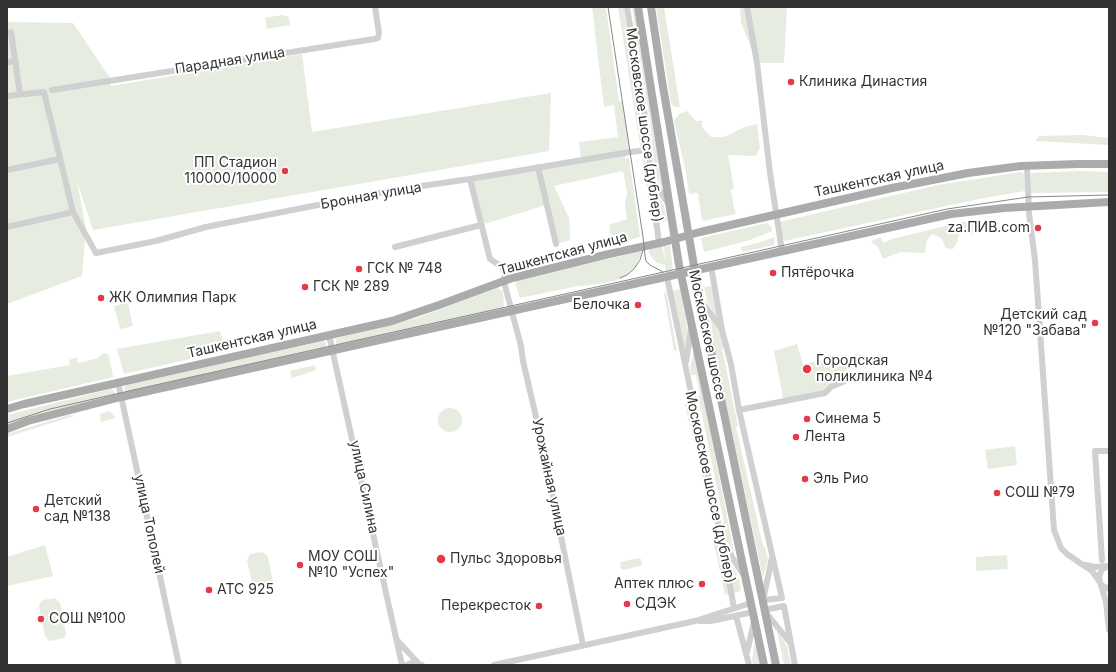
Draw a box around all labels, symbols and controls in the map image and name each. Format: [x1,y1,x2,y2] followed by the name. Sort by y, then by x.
[622,27,666,223] street label: Московское шоссе (дублер)
[174,44,286,78] street label: Парадная улица
[799,74,927,90] place label: Клиника Династия
[786,77,796,87] marker: Клиника Династия
[184,155,277,188] place label: ПП Стадион 110000/10000
[813,157,945,201] street label: Ташкентская улица
[280,166,290,176] marker: ПП Стадион 110000/10000
[319,179,423,213] street label: Бронная улица
[948,220,1030,236] place label: za.ПИВ.com
[1033,223,1043,233] marker: za.ПИВ.com
[497,229,629,279] street label: Ташкентская улица
[367,261,442,277] place label: ГСК № 748
[354,264,364,274] marker: ГСК № 748
[781,265,854,281] place label: Пятёрочка
[685,268,729,402] street label: Московское шоссе
[768,268,778,278] marker: Пятёрочка
[313,279,389,295] place label: ГСК № 289
[300,282,310,292] marker: ГСК № 289
[109,290,236,306] place label: ЖК Олимпия Парк
[96,293,106,303] marker: ЖК Олимпия Парк
[573,297,630,313] place label: Белочка
[633,300,643,310] marker: Белочка
[983,307,1087,340] place label: Детский сад №120 "Забава"
[186,316,318,362] street label: Ташкентская улица
[1090,318,1100,328] marker: Детский сад №120 "Забава"
[816,353,933,386] place label: Городская поликлиника №4
[801,363,813,375] marker: Городская поликлиника №4
[681,389,739,585] street label: Московское шоссе (дублер)
[815,411,881,427] place label: Синема 5
[802,414,812,424] marker: Синема 5
[528,417,570,537] street label: Урожайная улица
[804,429,845,445] place label: Лента
[791,432,801,442] marker: Лента
[346,439,382,535] street label: улица Силина
[813,471,869,487] place label: Эль Рио
[130,473,168,575] street label: улица Тополей
[800,474,810,484] marker: Эль Рио
[1005,485,1075,501] place label: СОШ №79
[992,488,1002,498] marker: СОШ №79
[44,493,111,526] place label: Детский сад №138
[31,504,41,514] marker: Детский сад №138
[308,549,394,582] place label: МОУ СОШ №10 "Успех"
[450,551,562,567] place label: Пульс Здоровья
[435,553,447,565] marker: Пульс Здоровья
[295,560,305,570] marker: МОУ СОШ №10 "Успех"
[614,576,694,592] place label: Аптек плюс
[697,579,707,589] marker: Аптек плюс
[217,582,274,598] place label: АТС 925
[204,585,214,595] marker: АТС 925
[635,596,676,612] place label: СДЭК
[441,598,531,614] place label: Перекресток
[622,599,632,609] marker: СДЭК
[534,601,544,611] marker: Перекресток
[49,611,126,627] place label: СОШ №100
[36,614,46,624] marker: СОШ №100

